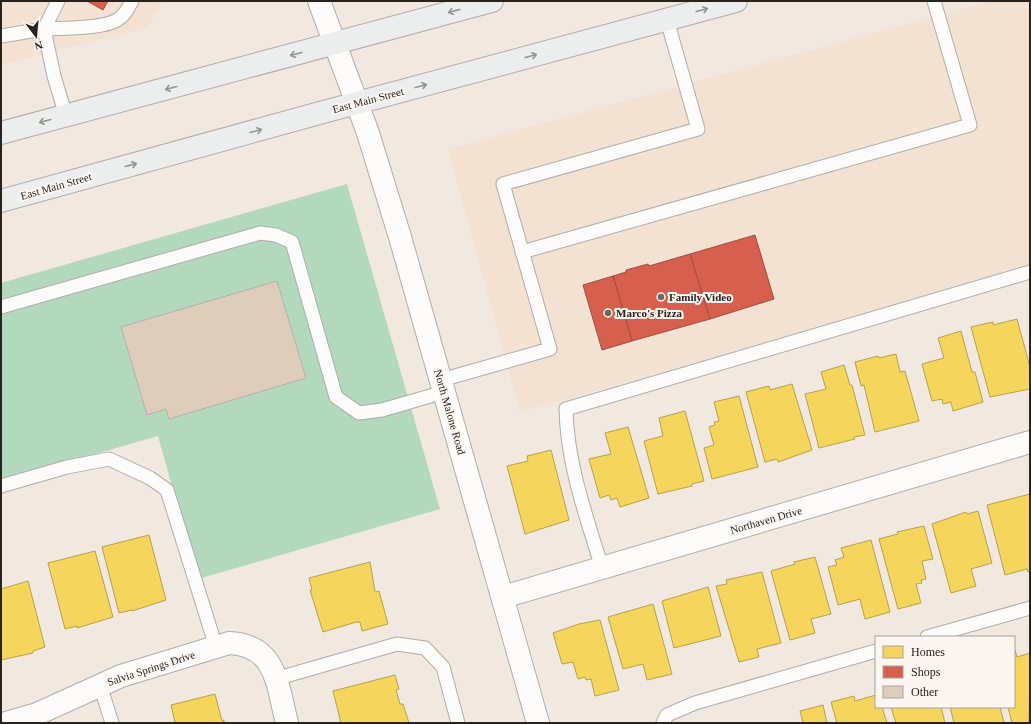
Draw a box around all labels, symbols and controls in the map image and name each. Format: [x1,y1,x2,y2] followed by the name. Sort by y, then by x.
[695,6,708,13] one-way arrow
[448,8,461,15] one-way arrow
[16,16,56,56] north arrow
[33,39,44,52] text: N
[290,51,303,58] one-way arrow
[524,52,537,59] one-way arrow
[414,81,427,89] one-way arrow
[165,84,178,92] one-way arrow
[331,85,405,115] street label: East Main Street
[39,118,52,126] one-way arrow
[250,126,263,134] one-way arrow
[124,161,137,168] one-way arrow
[19,170,93,202] street label: East Main Street
[669,291,732,303] place label: Family Video
[656,292,666,302] marker: Family Video
[616,307,683,319] place label: Marco's Pizza
[603,308,613,318] marker: Marco's Pizza
[432,368,468,456] street label: North Malone Road
[729,504,803,536] street label: Northaven Drive
[875,636,1015,708] legend
[911,645,945,659] text: Homes
[106,648,197,688] street label: Salvia Springs Drive
[911,665,941,679] text: Shops
[911,685,938,699] text: Other

